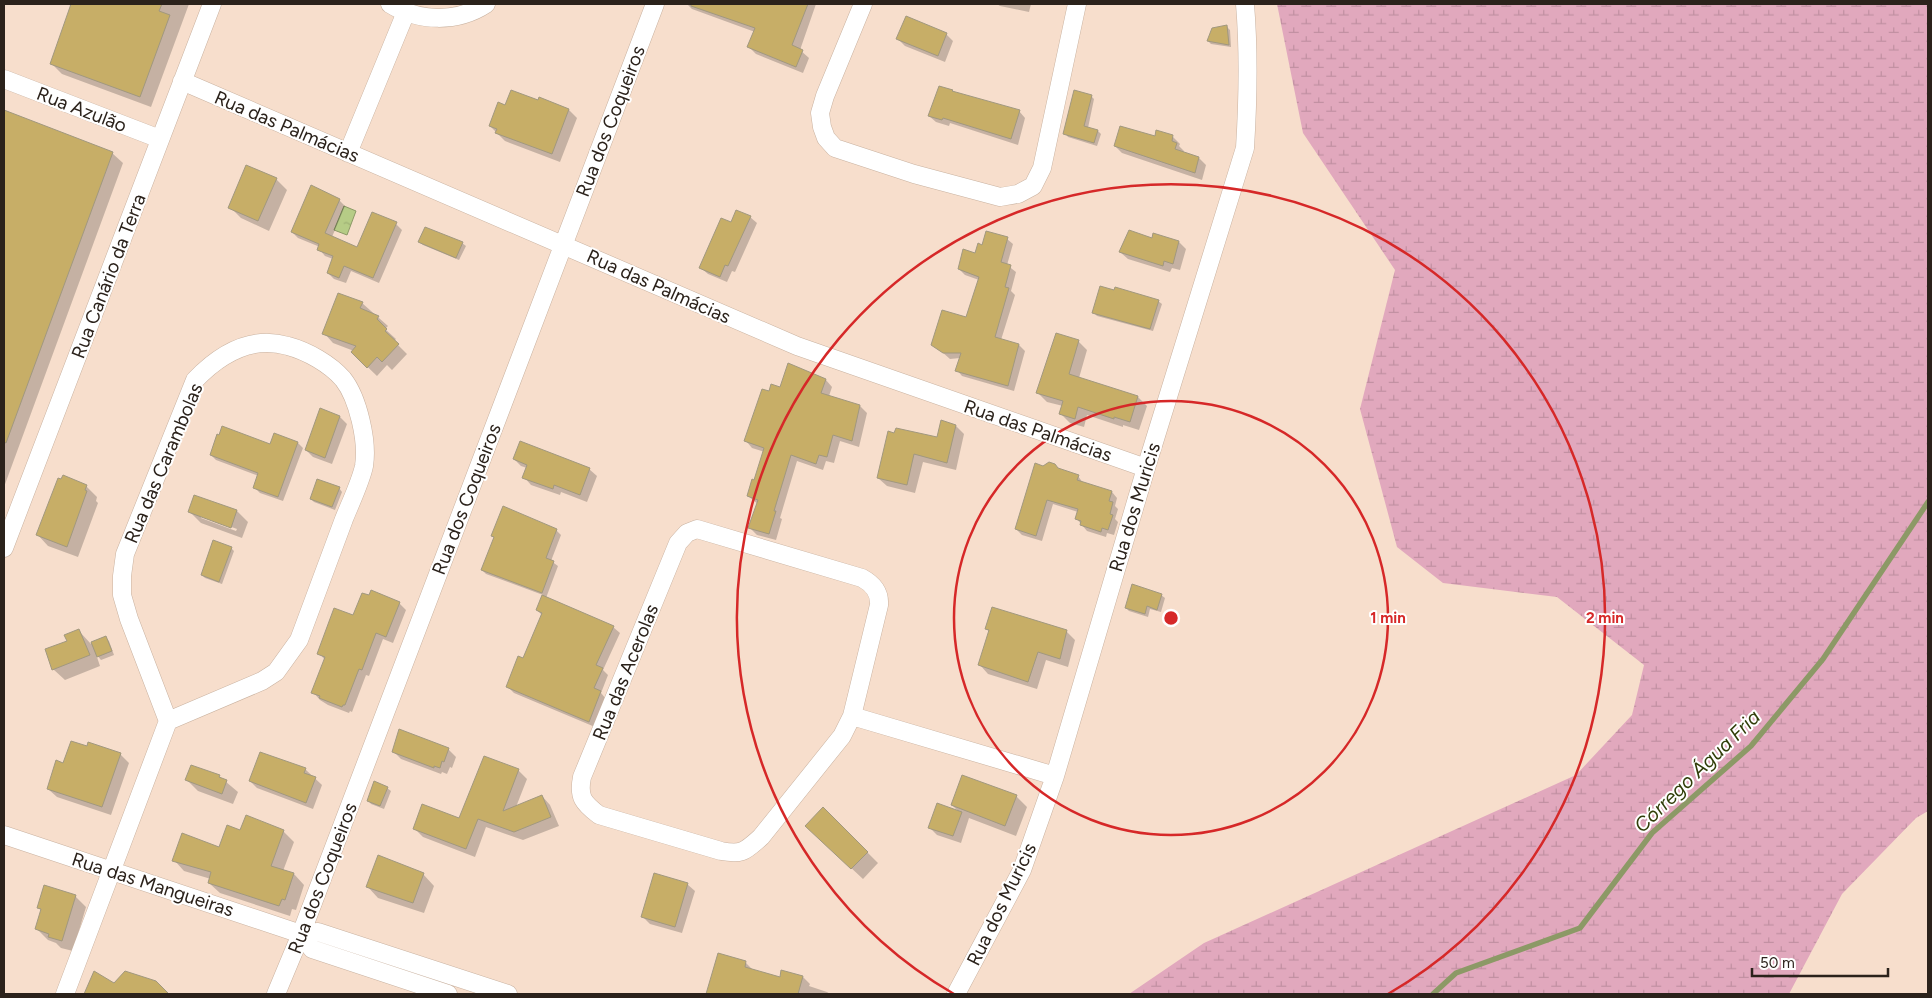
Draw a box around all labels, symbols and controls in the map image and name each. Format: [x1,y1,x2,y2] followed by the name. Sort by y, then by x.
[571,42,650,200] street label: Rua dos Coqueiros
[34,82,130,137] street label: Rua Azulão
[211,86,363,167] street label: Rua das Palmácias
[66,190,151,362] street label: Rua Canário da Terra
[583,244,734,329] street label: Rua das Palmácias
[119,380,208,547] street label: Rua das Carambolas
[961,394,1115,467] street label: Rua das Palmácias
[427,420,506,578] street label: Rua dos Coqueiros
[1104,440,1165,574] street label: Rua dos Muricis
[588,601,663,744] street label: Rua das Acerolas
[1162,609,1180,627] centre of rings
[1370,609,1406,627] text: 1 min
[1586,609,1624,627] text: 2 min
[1629,705,1765,837] water label: Córrego Água Fria
[283,799,362,957] street label: Rua dos Coqueiros
[962,839,1041,969] street label: Rua dos Muricis
[69,847,237,922] street label: Rua das Mangueiras
[1752,946,1888,978] scale bar
[1760,954,1795,972] text: 50 m

